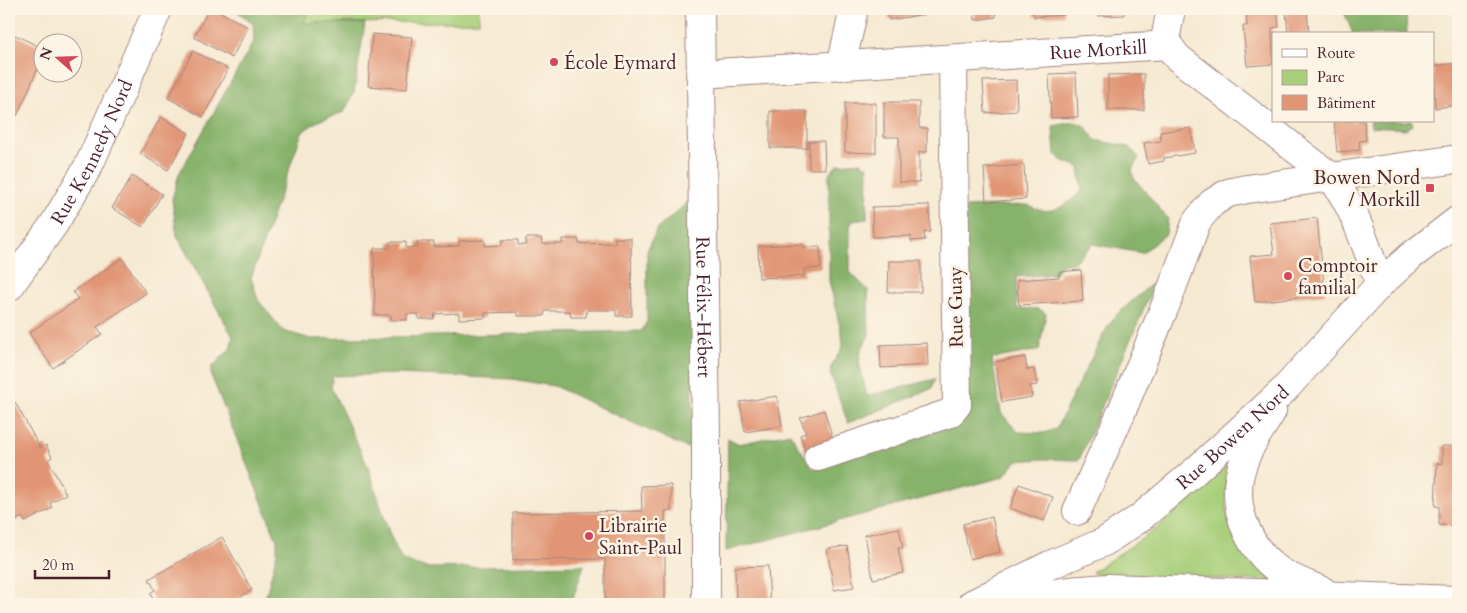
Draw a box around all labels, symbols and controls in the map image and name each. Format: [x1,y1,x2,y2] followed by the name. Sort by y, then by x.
[32,32,82,82] north arrow
[1272,32,1434,122] legend
[1049,34,1148,66] street label: Rue Morkill
[1317,43,1355,63] text: Route
[35,45,57,63] text: N
[564,50,676,76] place label: École Eymard
[548,56,560,68] marker: École Eymard
[1317,67,1345,87] text: Parc
[45,75,139,229] street label: Rue Kennedy Nord
[1317,93,1376,113] text: Bâtiment
[1314,165,1420,213] place label: Bowen Nord / Morkill
[1424,182,1436,194] marker: Bowen Nord / Morkill
[689,236,717,378] street label: Rue Félix-Hébert
[1298,253,1378,301] place label: Comptoir familial
[942,266,970,348] street label: Rue Guay
[1282,270,1294,282] marker: Comptoir familial
[1171,380,1295,496] street label: Rue Bowen Nord
[599,513,682,561] place label: Librairie Saint-Paul
[583,530,595,542] marker: Librairie Saint-Paul
[35,548,109,580] scale bar
[42,555,74,575] text: 20 m

